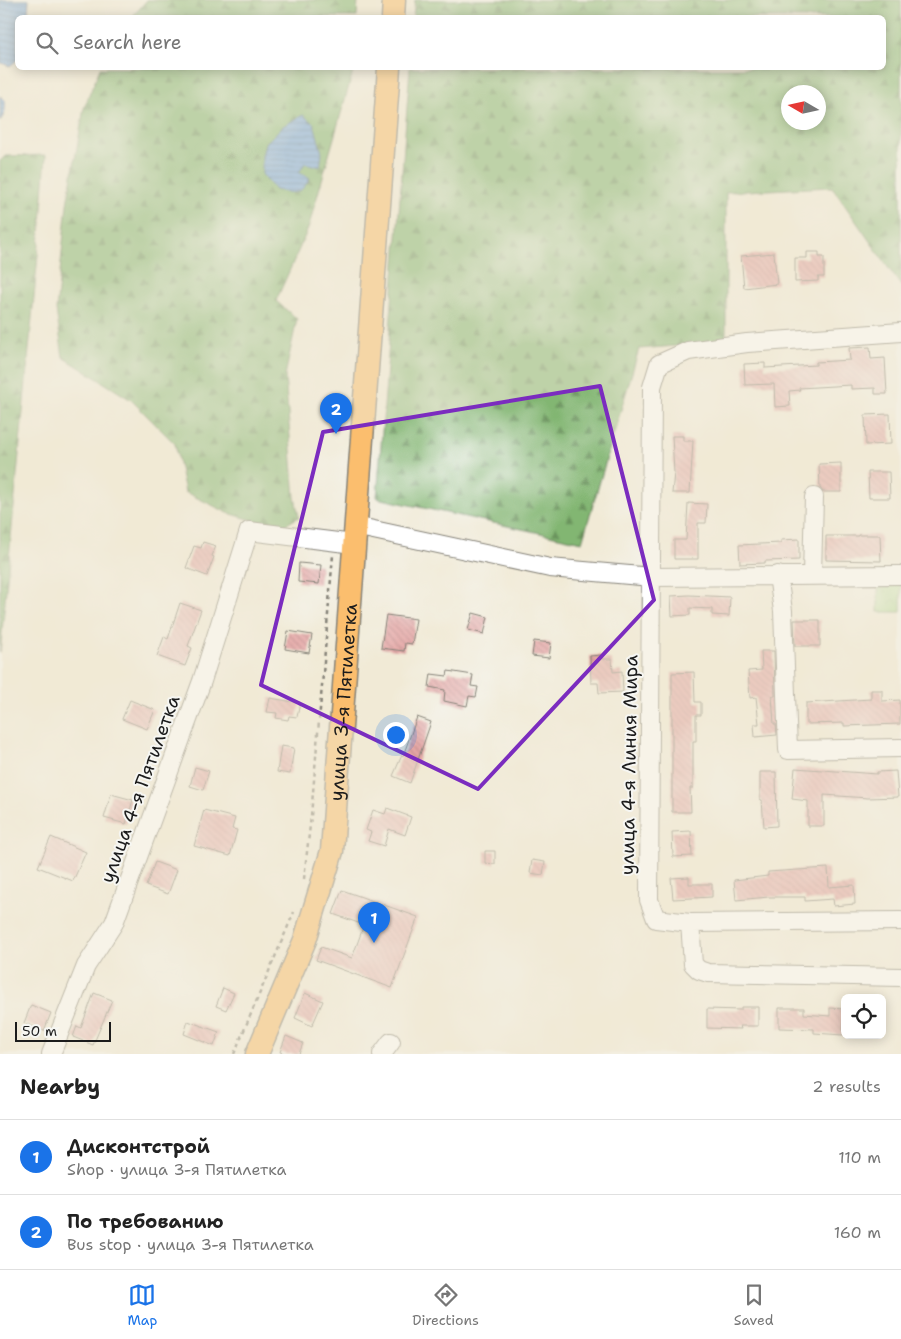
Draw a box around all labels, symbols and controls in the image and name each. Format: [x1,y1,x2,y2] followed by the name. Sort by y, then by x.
[15,15,886,70] search box
[33,29,61,57] icon: search
[73,30,182,55] text: Search here
[781,85,826,130] north arrow
[320,393,352,434] pin: 2
[323,602,363,802] street label: улица 3-я Пятилетка
[615,654,643,875] street label: улица 4-я Линия Мира
[94,691,186,886] street label: улица 4-я Пятилетка
[383,722,409,748] your location
[358,902,390,943] pin: 1
[841,994,886,1039] map controls
[841,994,886,1039] button: locate
[15,1019,111,1042] scale bar
[22,1022,57,1040] text: 50 m
[20,1073,100,1101] text: Nearby
[812,1076,881,1097] text: 2 results
[67,1134,210,1159] text: Дисконтстрой
[32,1147,40,1168] text: 1
[838,1147,881,1168] text: 110 m
[67,1159,286,1180] text: Shop · улица 3-я Пятилетка
[67,1209,224,1234] text: По требованию
[30,1222,42,1243] text: 2
[834,1222,881,1243] text: 160 m
[67,1234,314,1255] text: Bus stop · улица 3-я Пятилетка
[127,1281,157,1329] tab: Map
[412,1281,479,1329] tab: Directions
[734,1281,774,1329] tab: Saved

